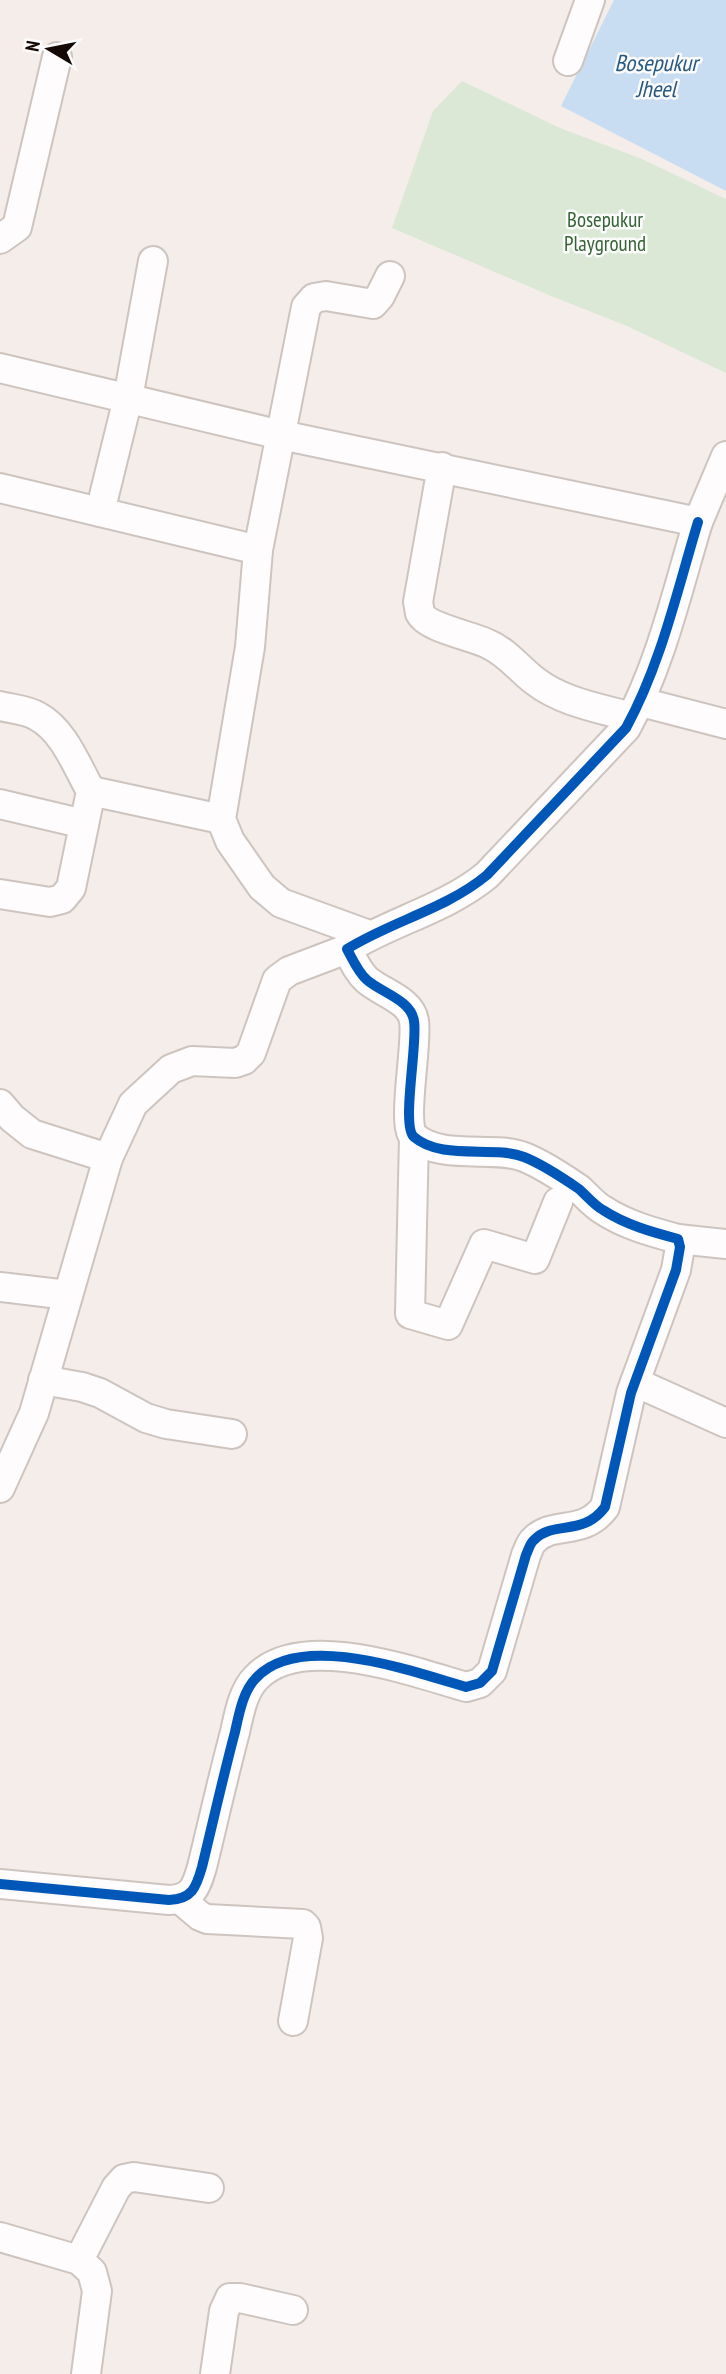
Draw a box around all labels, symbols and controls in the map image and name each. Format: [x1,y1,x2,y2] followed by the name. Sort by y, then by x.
[14,14,84,84] north arrow
[20,39,45,53] text: N
[614,48,701,103] water label: Bosepukur Jheel
[564,206,646,257] park label: Bosepukur Playground

